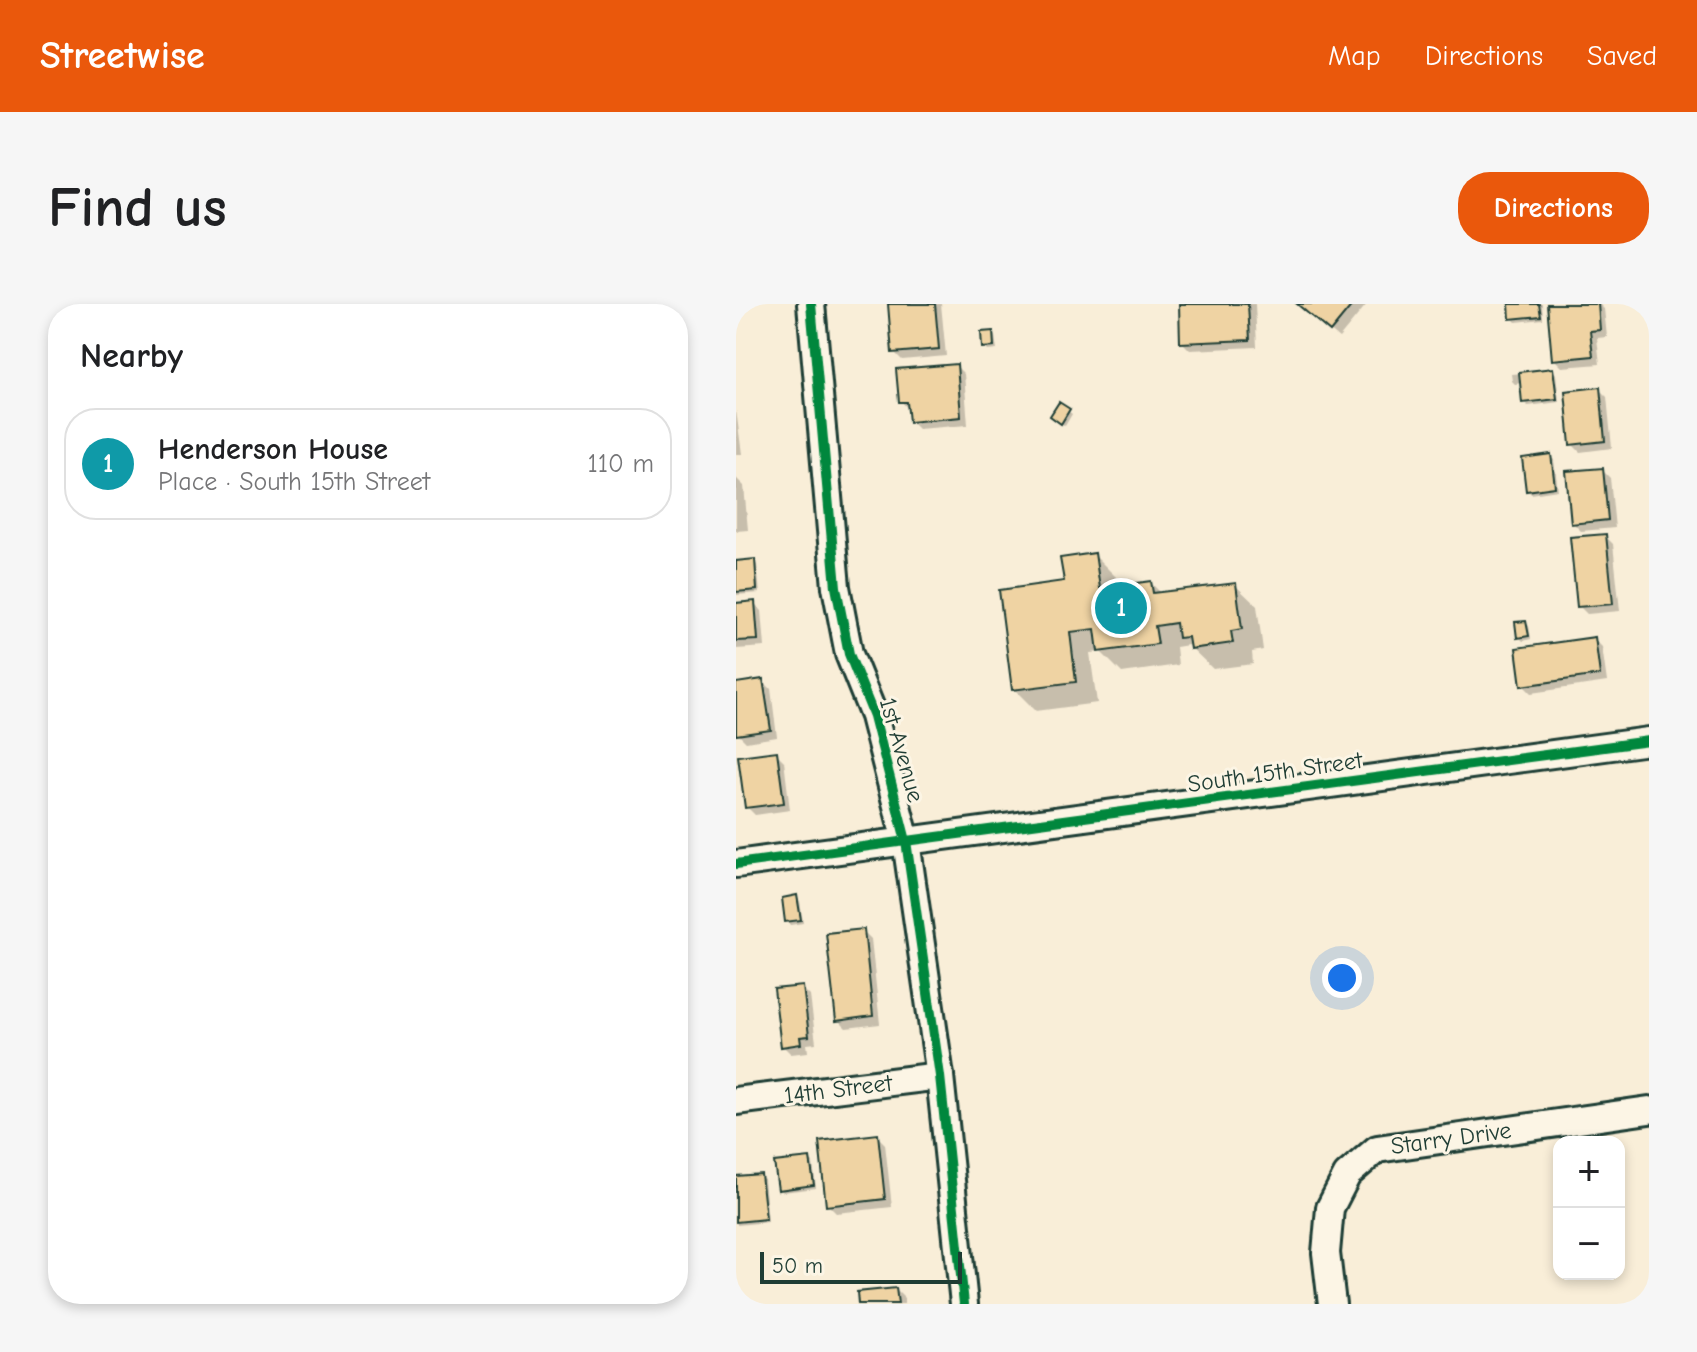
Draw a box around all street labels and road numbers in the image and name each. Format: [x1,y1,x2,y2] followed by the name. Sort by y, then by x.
[874,694,930,806] street label: 1st Avenue
[1186,746,1365,798] street label: South 15th Street
[782,1068,895,1110] street label: 14th Street
[1389,1116,1513,1160] street label: Starry Drive

